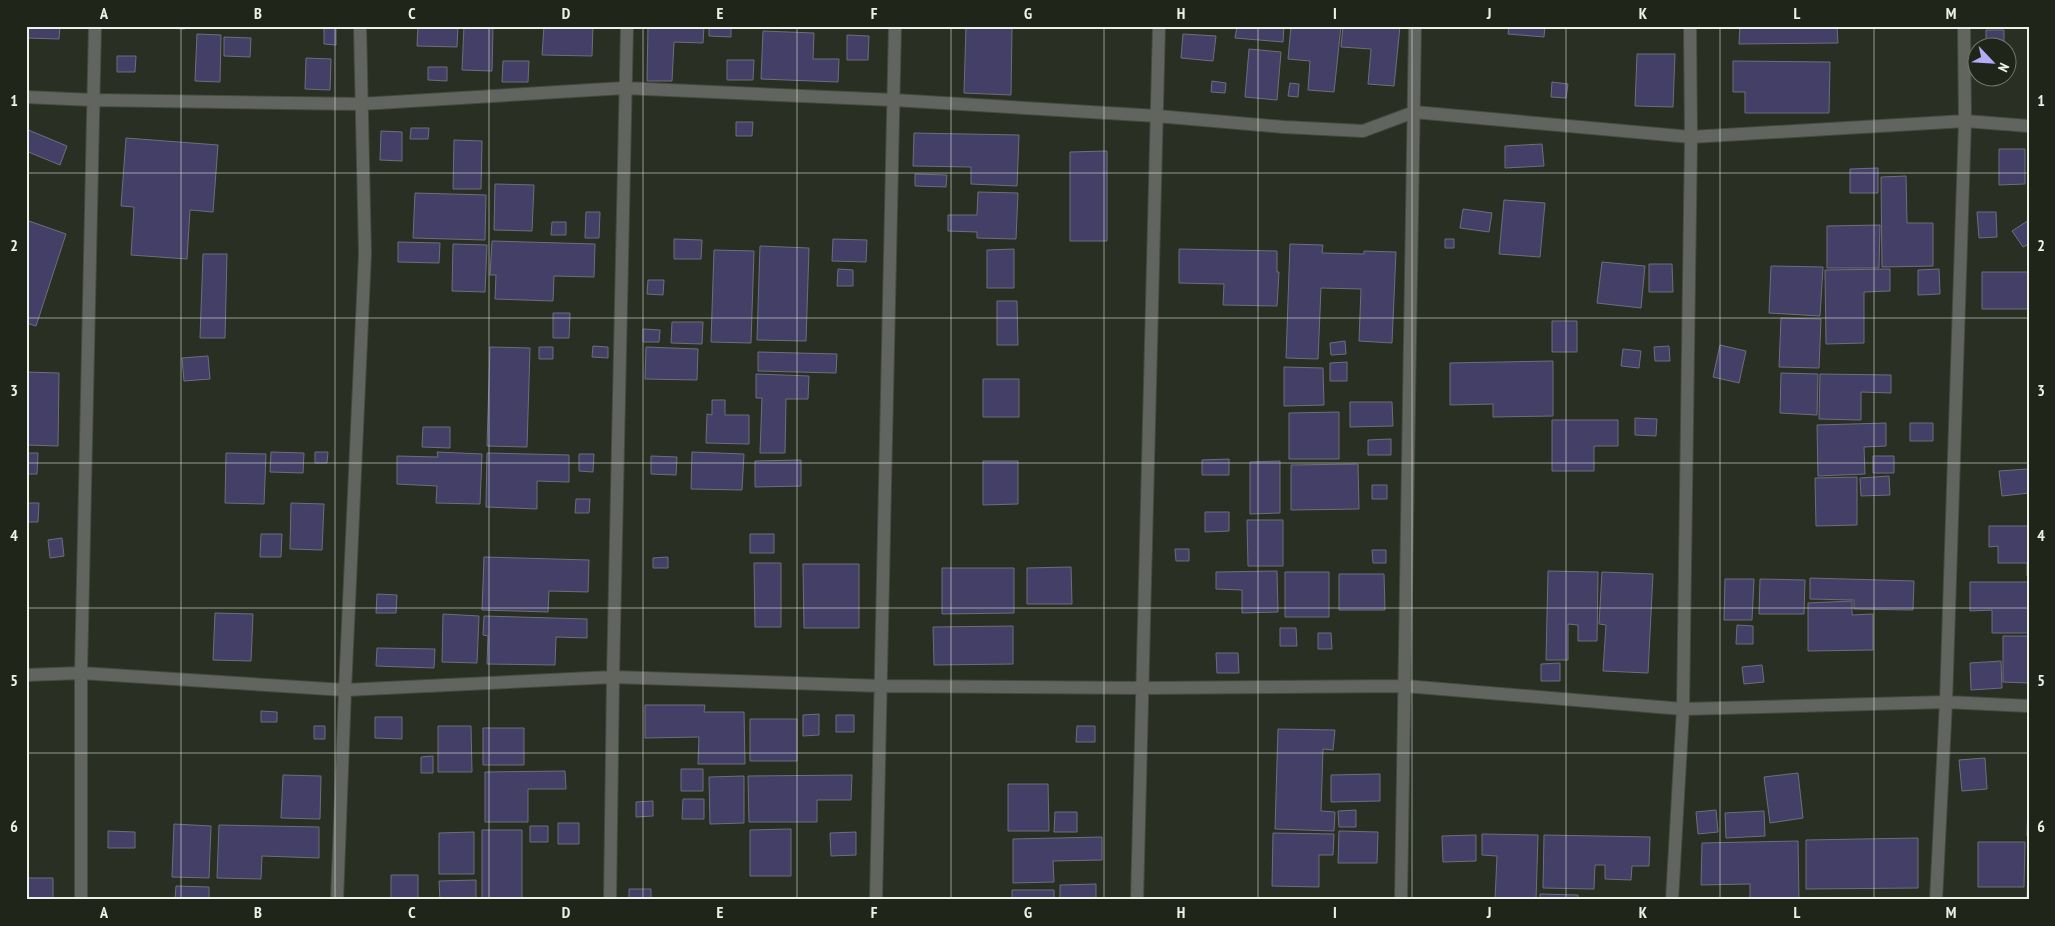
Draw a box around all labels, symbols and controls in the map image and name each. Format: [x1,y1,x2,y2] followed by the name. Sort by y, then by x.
[99,3,109,23] text: A
[254,3,262,23] text: B
[408,3,416,23] text: C
[562,3,571,23] text: D
[717,3,724,23] text: E
[871,3,878,23] text: F
[1024,3,1032,23] text: G
[1177,3,1185,23] text: H
[1333,3,1337,23] text: I
[1486,3,1491,23] text: J
[1639,3,1648,23] text: K
[1794,3,1801,23] text: L
[1946,3,1956,23] text: M
[1968,38,2018,88] north arrow
[1994,60,2014,75] text: N
[10,90,18,110] text: 1
[2037,90,2045,110] text: 1
[10,235,18,255] text: 2
[2037,235,2045,255] text: 2
[10,380,18,400] text: 3
[2037,380,2045,400] text: 3
[10,525,18,545] text: 4
[2037,525,2045,545] text: 4
[10,670,18,690] text: 5
[2037,670,2045,690] text: 5
[10,816,18,836] text: 6
[2037,816,2045,836] text: 6
[99,902,109,922] text: A
[254,902,262,922] text: B
[408,902,416,922] text: C
[562,902,571,922] text: D
[717,902,724,922] text: E
[871,902,878,922] text: F
[1024,902,1032,922] text: G
[1177,902,1185,922] text: H
[1333,902,1337,922] text: I
[1486,902,1491,922] text: J
[1639,902,1648,922] text: K
[1794,902,1801,922] text: L
[1946,902,1956,922] text: M

